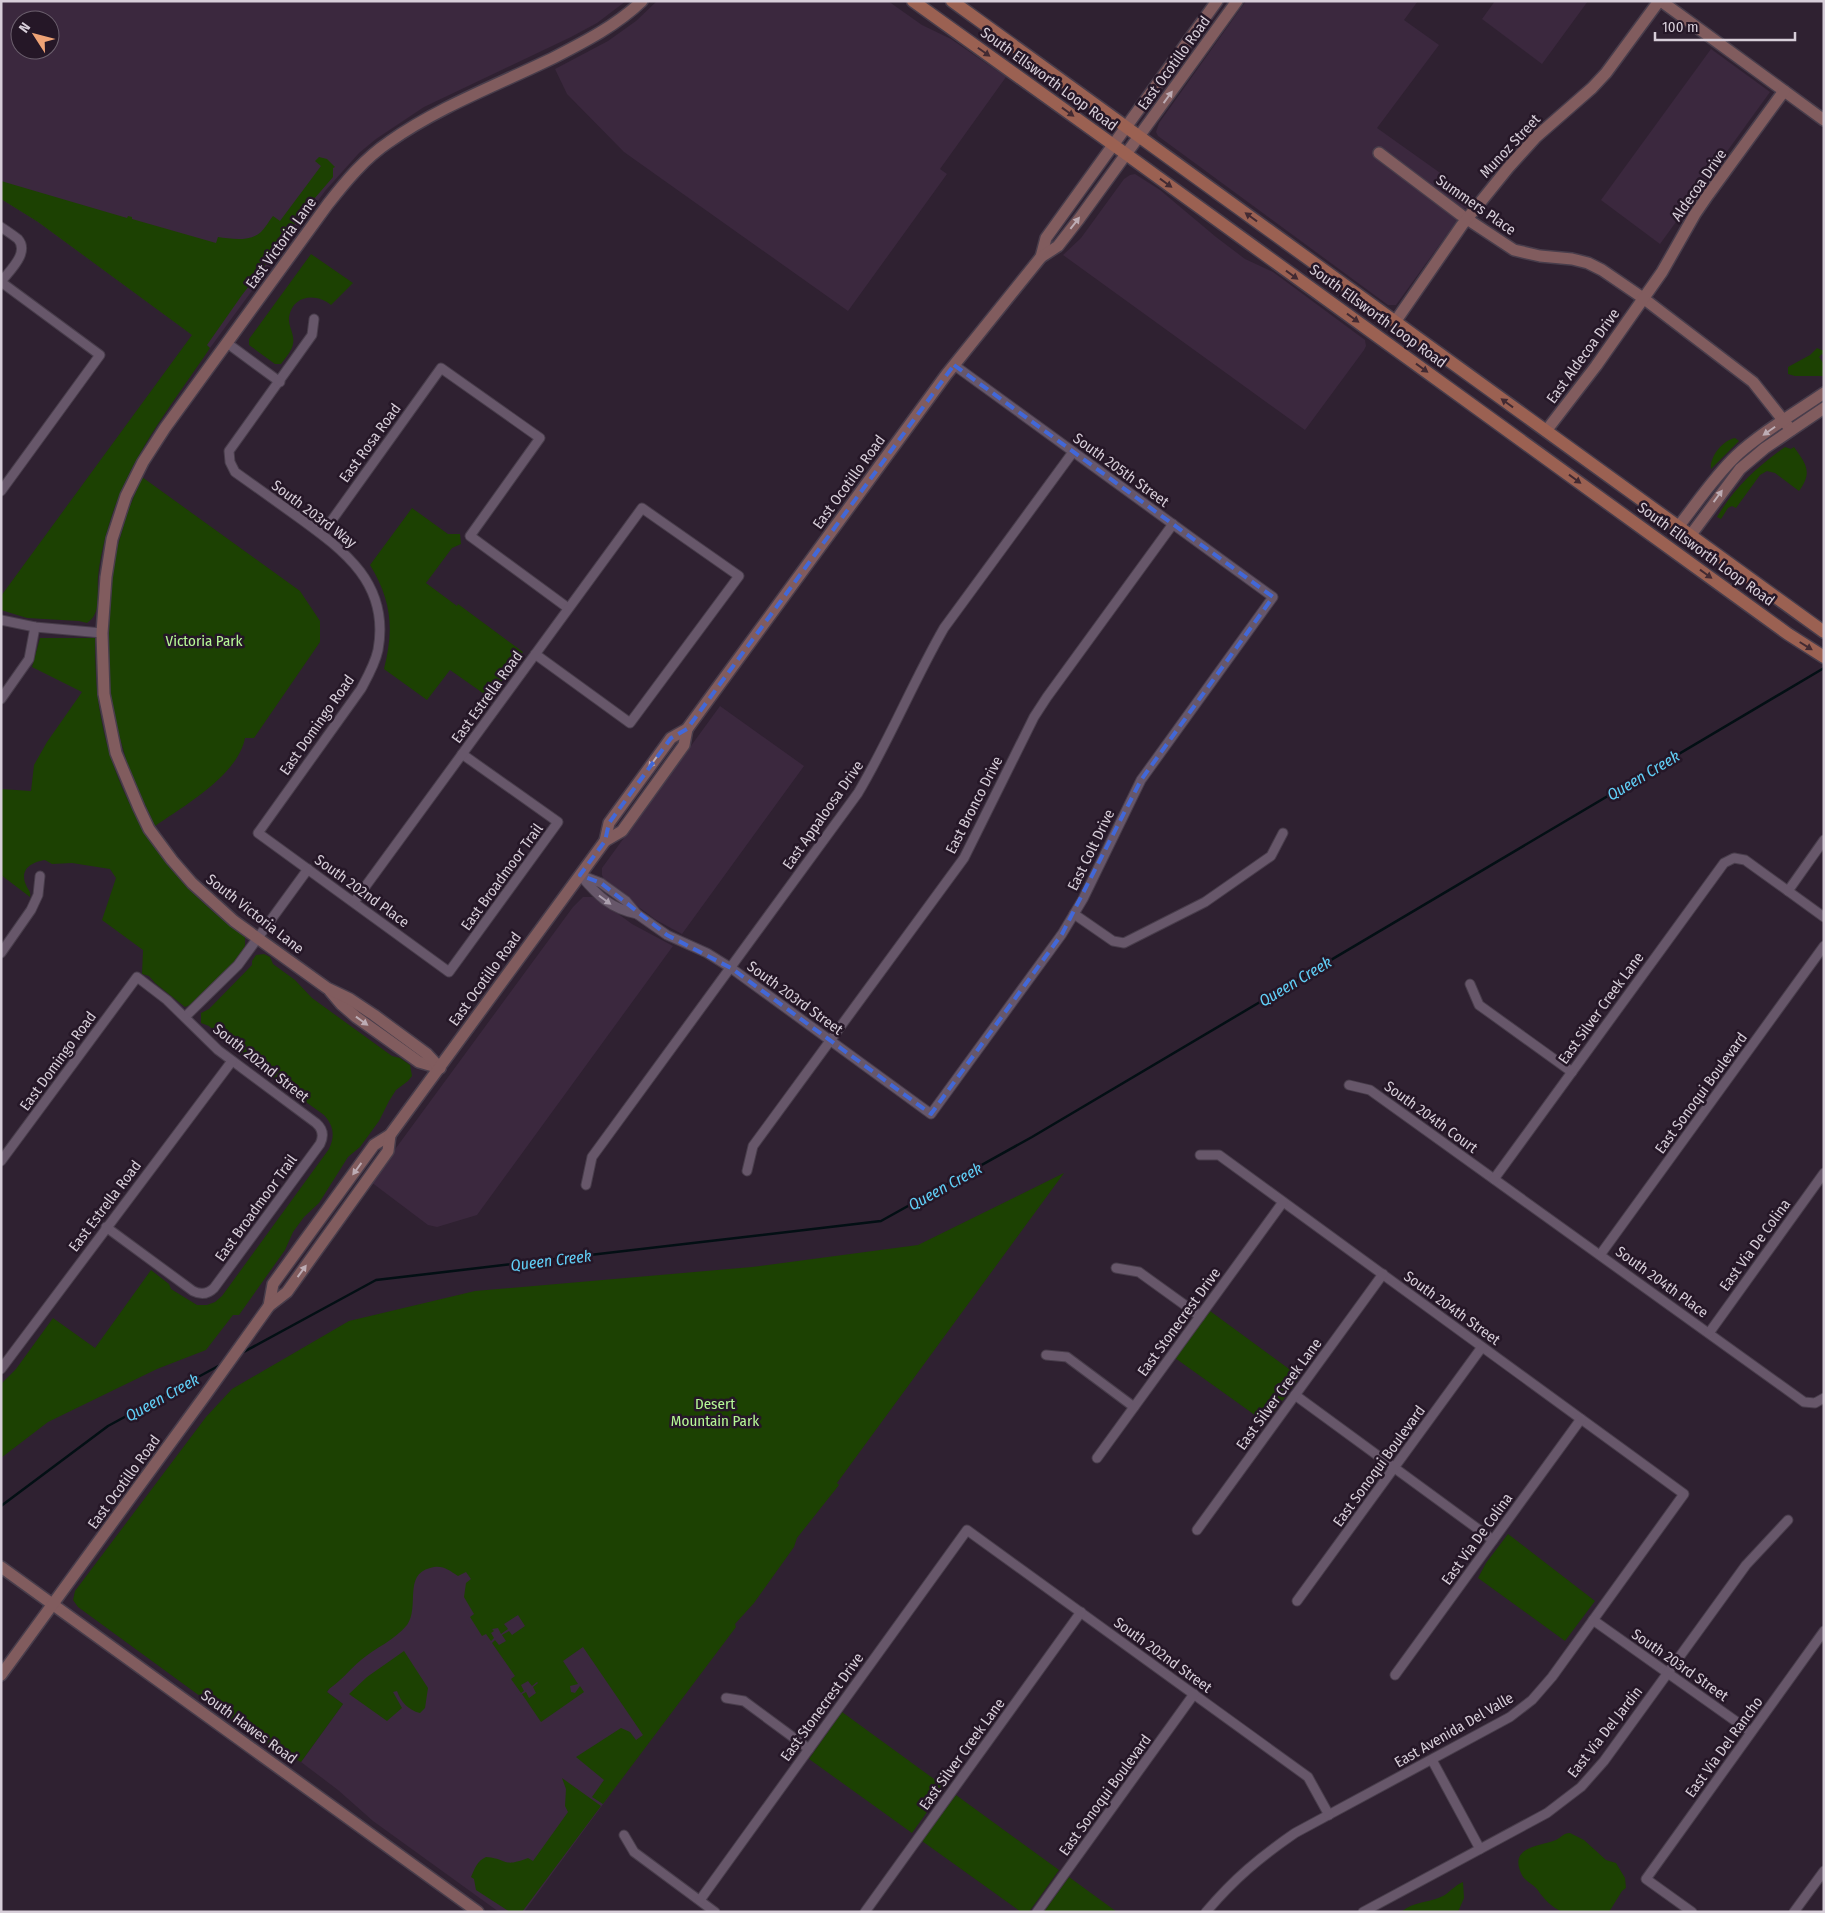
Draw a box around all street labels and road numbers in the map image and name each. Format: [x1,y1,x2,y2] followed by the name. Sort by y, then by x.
[1134,13,1214,113] street label: East Ocotillo Road
[977,23,1121,135] street label: South Ellsworth Loop Road
[1476,110,1544,182] street label: Munoz Street
[1668,146,1730,224] street label: Aldecoa Drive
[1433,171,1519,239] street label: Summers Place
[242,194,320,292] street label: East Victoria Lane
[1306,260,1450,372] street label: South Ellsworth Loop Road
[1543,305,1623,407] street label: East Aldecoa Drive
[335,400,405,486] street label: East Rosa Road
[1070,429,1172,511] street label: South 205th Street
[809,432,889,532] street label: East Ocotillo Road
[268,476,360,552] street label: South 203rd Way
[1634,498,1778,610] street label: South Ellsworth Loop Road
[448,648,526,746] street label: East Estrella Road
[276,671,358,779] street label: East Domingo Road
[942,753,1006,857] street label: East Bronco Drive
[779,757,867,873] street label: East Appaloosa Drive
[1064,806,1118,894] street label: East Colt Drive
[457,820,547,934] street label: East Broadmoor Trail
[311,851,413,931] street label: South 202nd Place
[203,870,307,958] street label: South Victoria Lane
[445,929,525,1029] street label: East Ocotillo Road
[1554,949,1648,1067] street label: East Silver Creek Lane
[744,957,846,1039] street label: South 203rd Street
[16,1008,100,1114] street label: East Domingo Road
[209,1020,313,1106] street label: South 202nd Street
[1651,1029,1751,1157] street label: East Sonoqui Boulevard
[1381,1077,1481,1157] street label: South 204th Court
[211,1151,301,1265] street label: East Broadmoor Trail
[65,1157,145,1255] street label: East Estrella Road
[1716,1196,1794,1294] street label: East Via De Colina
[1612,1242,1712,1322] street label: South 204th Place
[1134,1264,1224,1380] street label: East Stonecrest Drive
[1400,1267,1504,1349] street label: South 204th Street
[1232,1335,1326,1453] street label: East Silver Creek Lane
[1329,1402,1429,1530] street label: East Sonoqui Boulevard
[84,1432,164,1532] street label: East Ocotillo Road
[1438,1490,1516,1588] street label: East Via De Colina
[1110,1613,1216,1697] street label: South 202nd Street
[1628,1625,1732,1705] street label: South 203rd Street
[777,1649,867,1765] street label: East Stonecrest Drive
[1564,1683,1646,1781] street label: East Via Del Jardin
[198,1686,300,1768] street label: South Hawes Road
[1391,1689,1517,1771] street label: East Avenida Del Valle
[1681,1693,1767,1801] street label: East Via Del Rancho
[915,1695,1009,1813] street label: East Silver Creek Lane
[1055,1731,1155,1859] street label: East Sonoqui Boulevard

